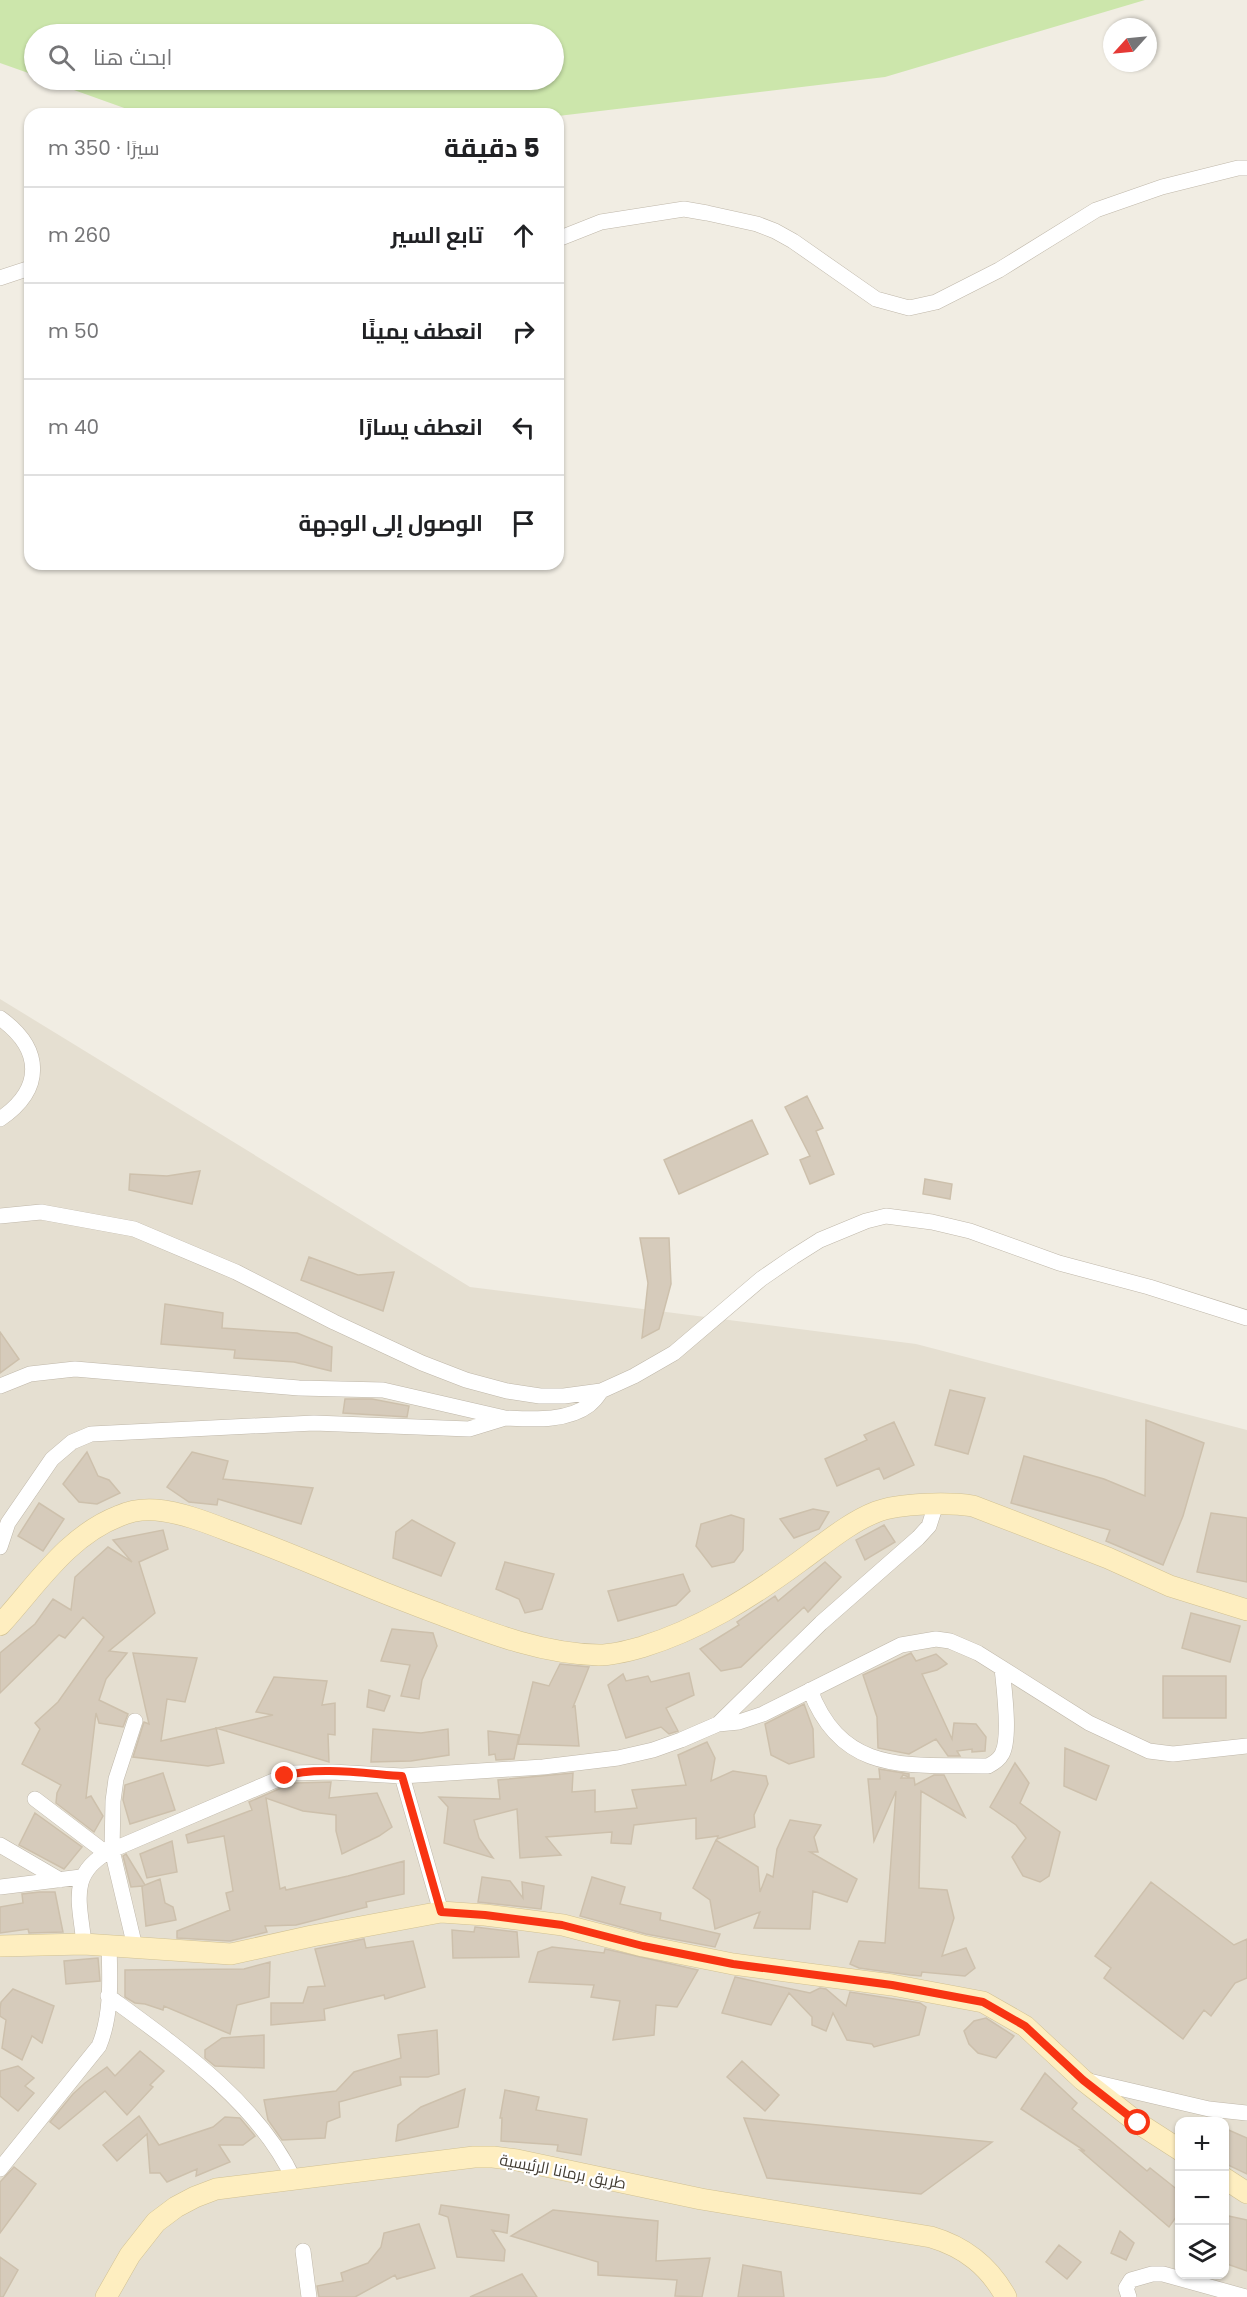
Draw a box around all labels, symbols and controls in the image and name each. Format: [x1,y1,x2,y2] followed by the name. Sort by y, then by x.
[1103,18,1157,72] north arrow
[24,24,564,90] search box
[45,41,78,74] icon: search
[93,42,172,73] text: ابحث هنا
[444,130,540,166] text: 5 دقيقة
[48,134,160,162] text: سيرًا · 350 m
[507,219,540,252] icon: ahead
[391,220,483,251] text: تابع السير
[48,221,111,249] text: 260 m
[507,315,540,348] icon: right
[361,316,483,347] text: انعطف يمينًا
[48,317,99,345] text: 50 m
[507,411,540,444] icon: left
[358,412,483,443] text: انعطف يسارًا
[48,413,99,441] text: 40 m
[507,507,540,540] icon: arrive
[298,508,483,539] text: الوصول إلى الوجهة
[271,1762,297,1788] route end
[1124,2109,1150,2135] route start
[1175,2117,1229,2279] map controls
[1175,2117,1229,2171] button: +
[498,2148,628,2195] street label: طريق برمانا الرئيسية
[1175,2171,1229,2225] button: −
[1175,2225,1229,2279] button: layers

